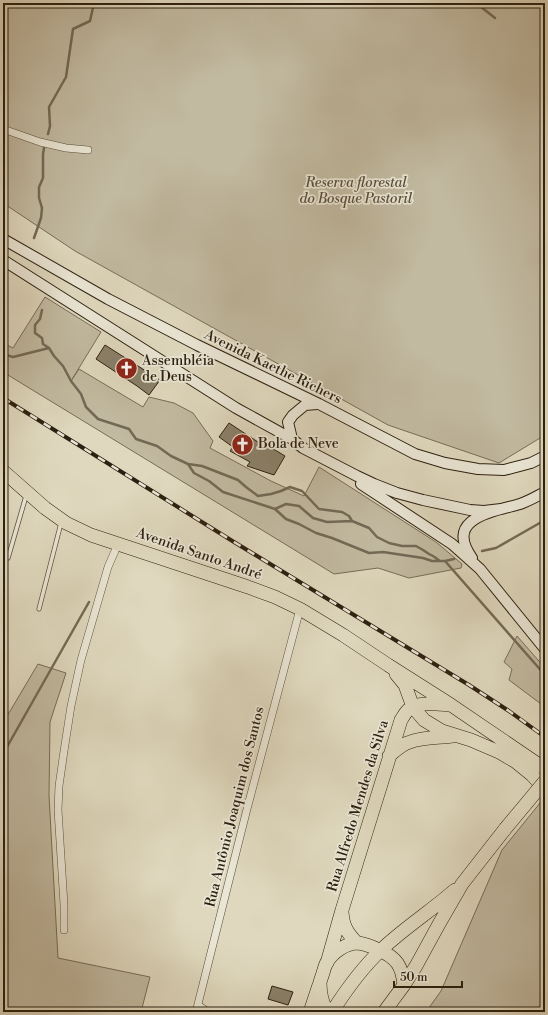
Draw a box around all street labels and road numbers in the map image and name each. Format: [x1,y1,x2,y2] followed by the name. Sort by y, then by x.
[200,325,345,408] street label: Avenida Kaethe Richers
[133,524,264,584] street label: Avenida Santo André
[201,705,269,909] street label: Rua Antônio Joaquim dos Santos
[323,717,393,894] street label: Rua Alfredo Mendes da Silva

